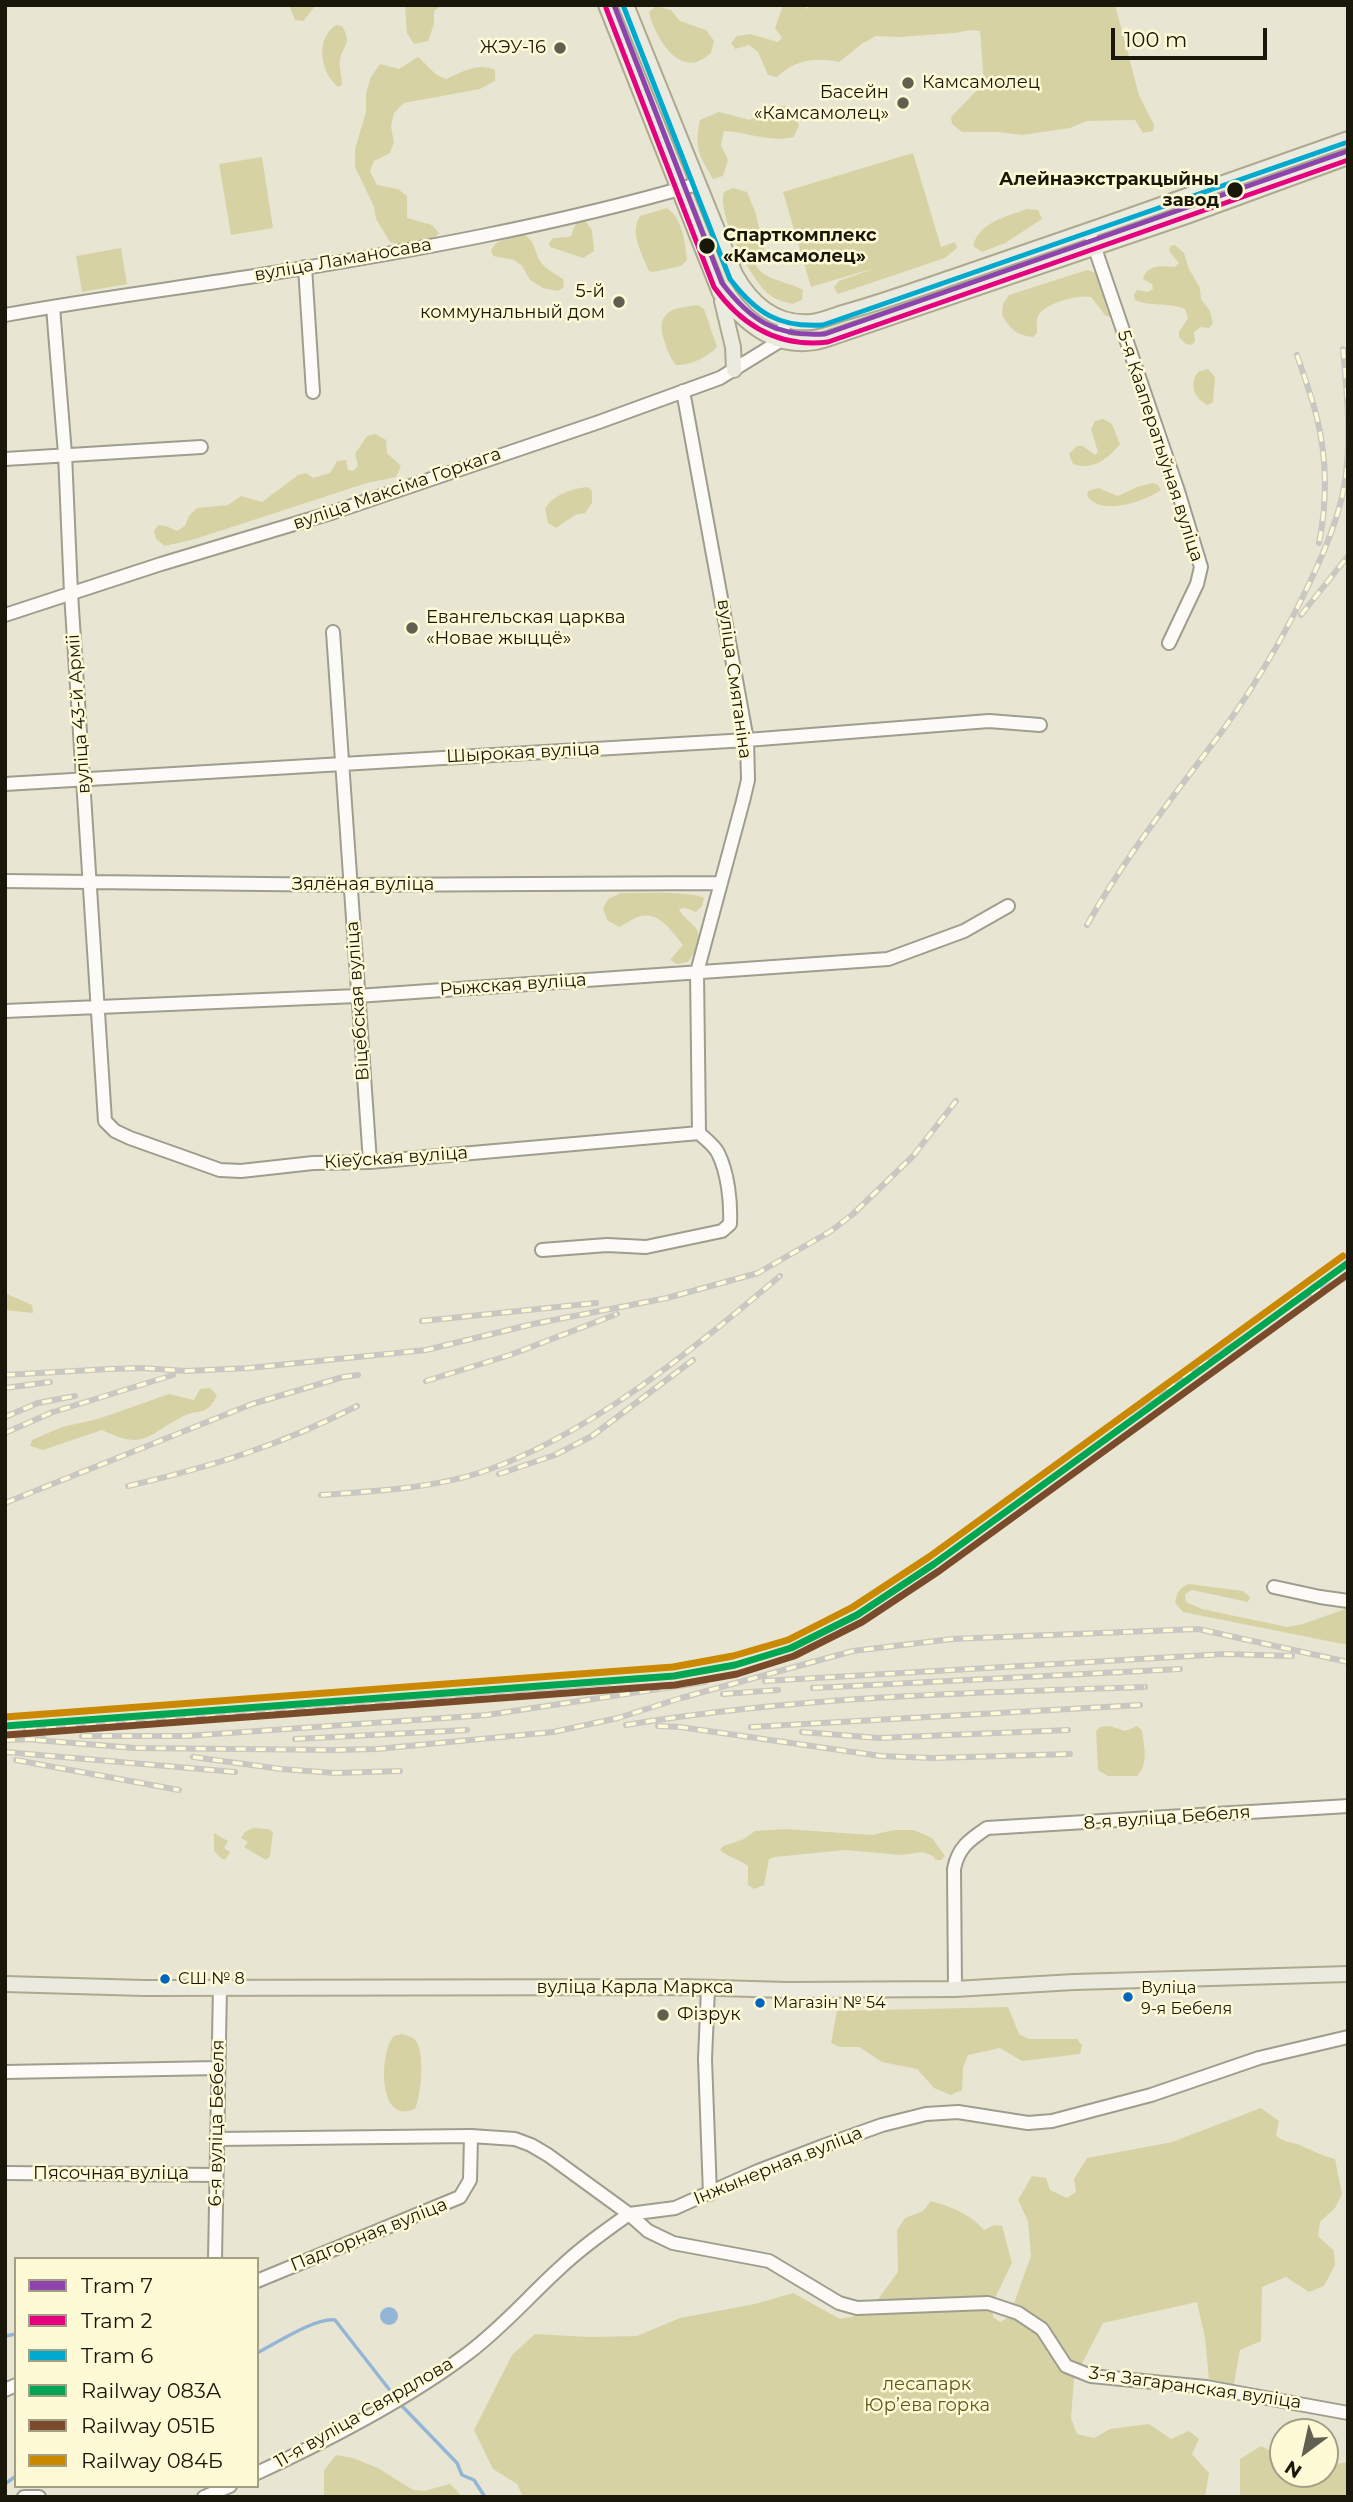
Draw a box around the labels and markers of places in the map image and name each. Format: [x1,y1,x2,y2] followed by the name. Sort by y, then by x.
[480,37,546,59] place label: ЖЭУ-16
[552,40,568,56] marker: ЖЭУ-16
[922,72,1040,94] place label: Камсамолец
[900,75,916,91] marker: Камсамолец
[754,82,889,124] place label: Басейн «Камсамолец»
[895,95,911,111] marker: Басейн «Камсамолец»
[999,169,1219,212] place label: Алейнаэкстракцыйны завод
[1225,180,1245,200] marker: Алейнаэкстракцыйны завод
[723,225,877,268] place label: Спарткомплекс «Камсамолец»
[697,236,717,256] marker: Спарткомплекс «Камсамолец»
[420,281,605,324] place label: 5-й коммунальный дом
[611,294,627,310] marker: 5-й коммунальный дом
[426,607,626,650] place label: Евангельская царква «Новае жыццё»
[404,620,420,636] marker: Евангельская царква «Новае жыццё»
[178,1969,245,1989] place label: СШ № 8
[158,1972,172,1986] marker: СШ № 8
[1141,1978,1232,2016] place label: Вуліца 9-я Бебеля
[1121,1990,1135,2004] marker: Вуліца 9-я Бебеля
[773,1993,886,2013] place label: Магазін № 54
[753,1996,767,2010] marker: Магазін № 54
[677,2004,741,2026] place label: Фізрук
[655,2007,671,2023] marker: Фізрук

